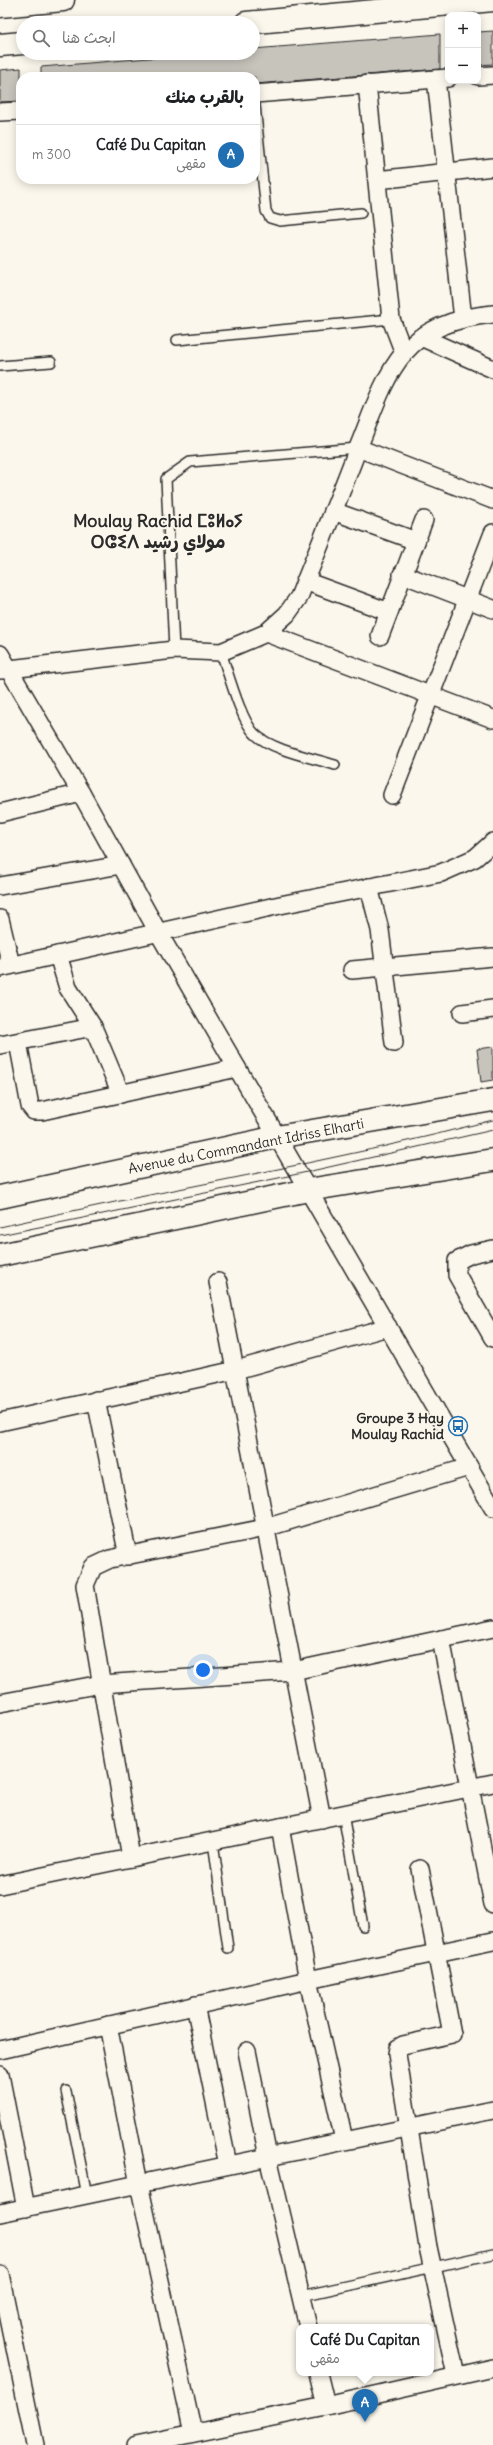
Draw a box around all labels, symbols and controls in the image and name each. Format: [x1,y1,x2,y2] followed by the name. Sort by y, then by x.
[445,12,481,84] map controls
[445,12,481,48] button: +
[16,16,260,60] search box
[30,27,52,49] icon: search
[62,28,116,47] text: ابحث هنا
[445,48,481,84] button: −
[165,86,244,108] text: بالقرب منك
[96,135,206,154] text: Café Du Capitan
[32,146,71,163] text: 300 m
[227,146,235,163] text: A
[176,155,206,172] text: مقهى
[73,509,243,556] district label: Moulay Rachid ⵎⵓⵍⴰⵢ ⵔⵛⵉⴷ مولاي رشيد
[127,1114,365,1178] street label: Avenue du Commandant Idriss Elharti
[351,1409,445,1443] place label: Groupe 3 Hay Moulay Rachid
[447,1415,469,1437] bus stop icon: Groupe 3 Hay Moulay Rachid
[193,1660,213,1680] your location
[296,2324,434,2376] popup
[310,2330,420,2349] text: Café Du Capitan
[310,2350,340,2367] text: مقهى
[352,2389,378,2422] pin: A

